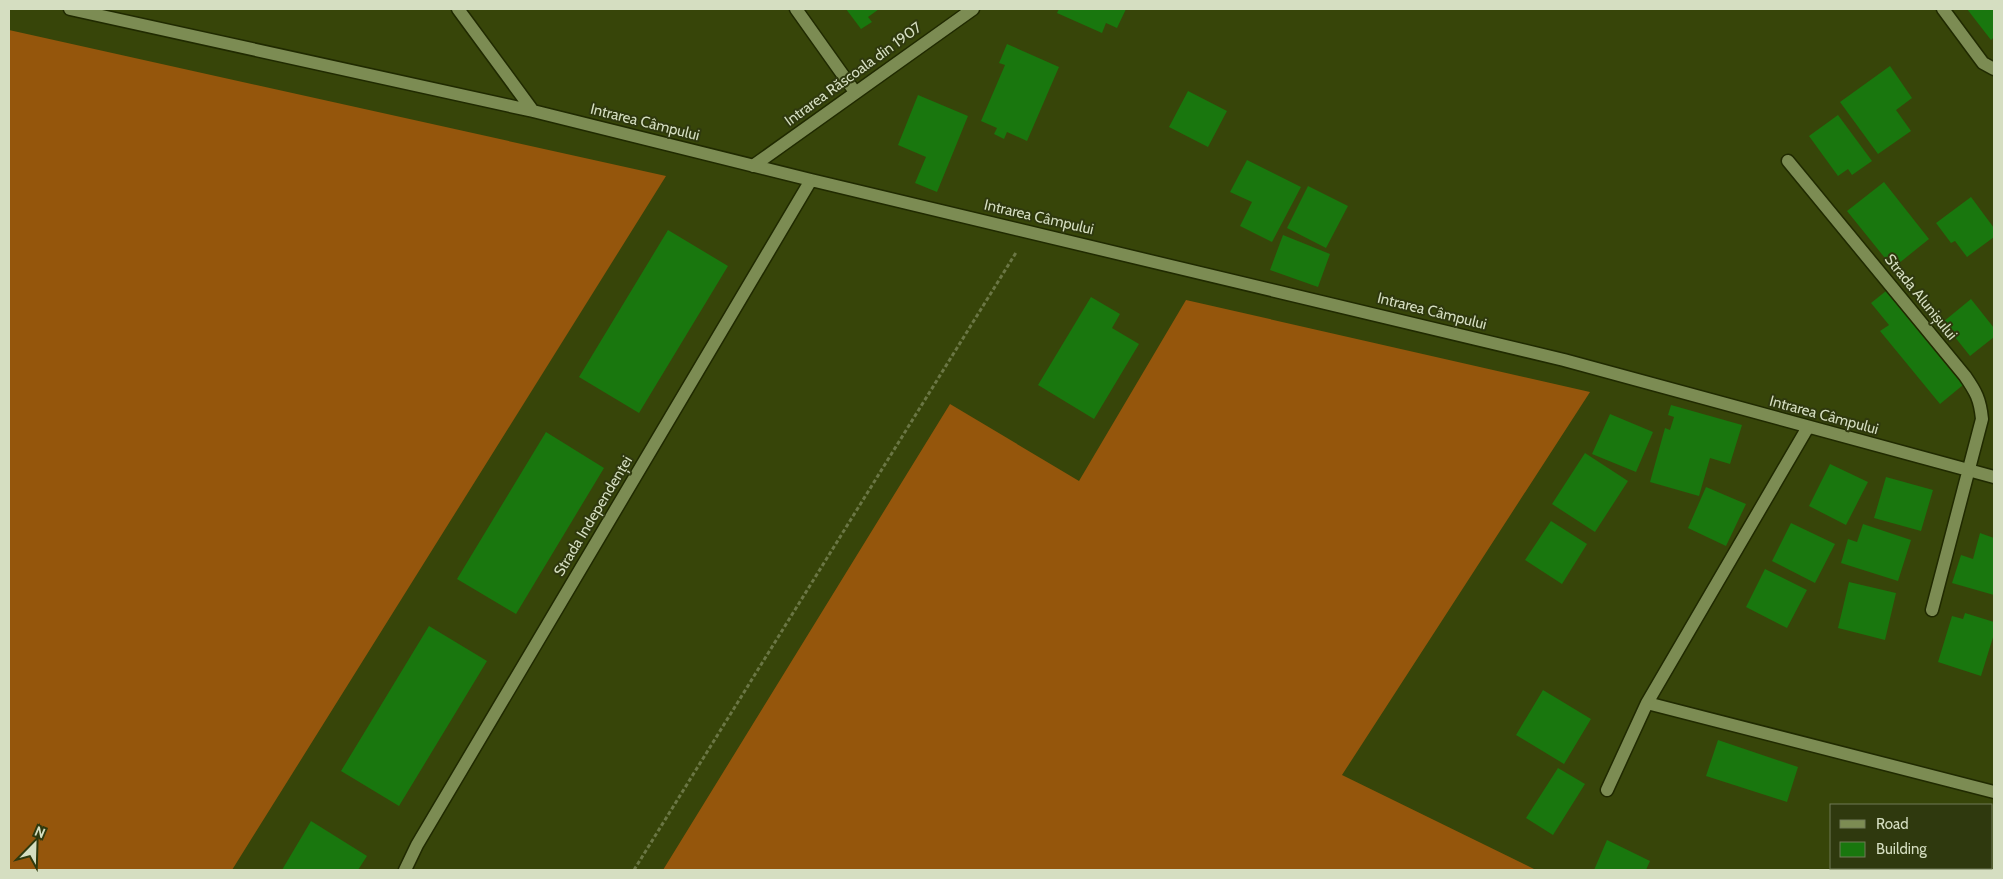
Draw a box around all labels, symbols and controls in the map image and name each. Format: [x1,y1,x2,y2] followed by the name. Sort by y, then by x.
[781,18,925,130] street label: Intrarea Răscoala din 1907
[588,100,702,144] street label: Intrarea Câmpului
[982,196,1096,238] street label: Intrarea Câmpului
[1880,251,1961,344] street label: Strada Alunișului
[1375,289,1489,333] street label: Intrarea Câmpului
[1768,392,1880,438] street label: Intrarea Câmpului
[550,453,637,580] street label: Strada Independenței
[1830,804,1993,869] legend
[1876,815,1909,833] text: Road
[10,819,60,869] north arrow
[32,822,48,842] text: N
[1876,840,1927,858] text: Building

